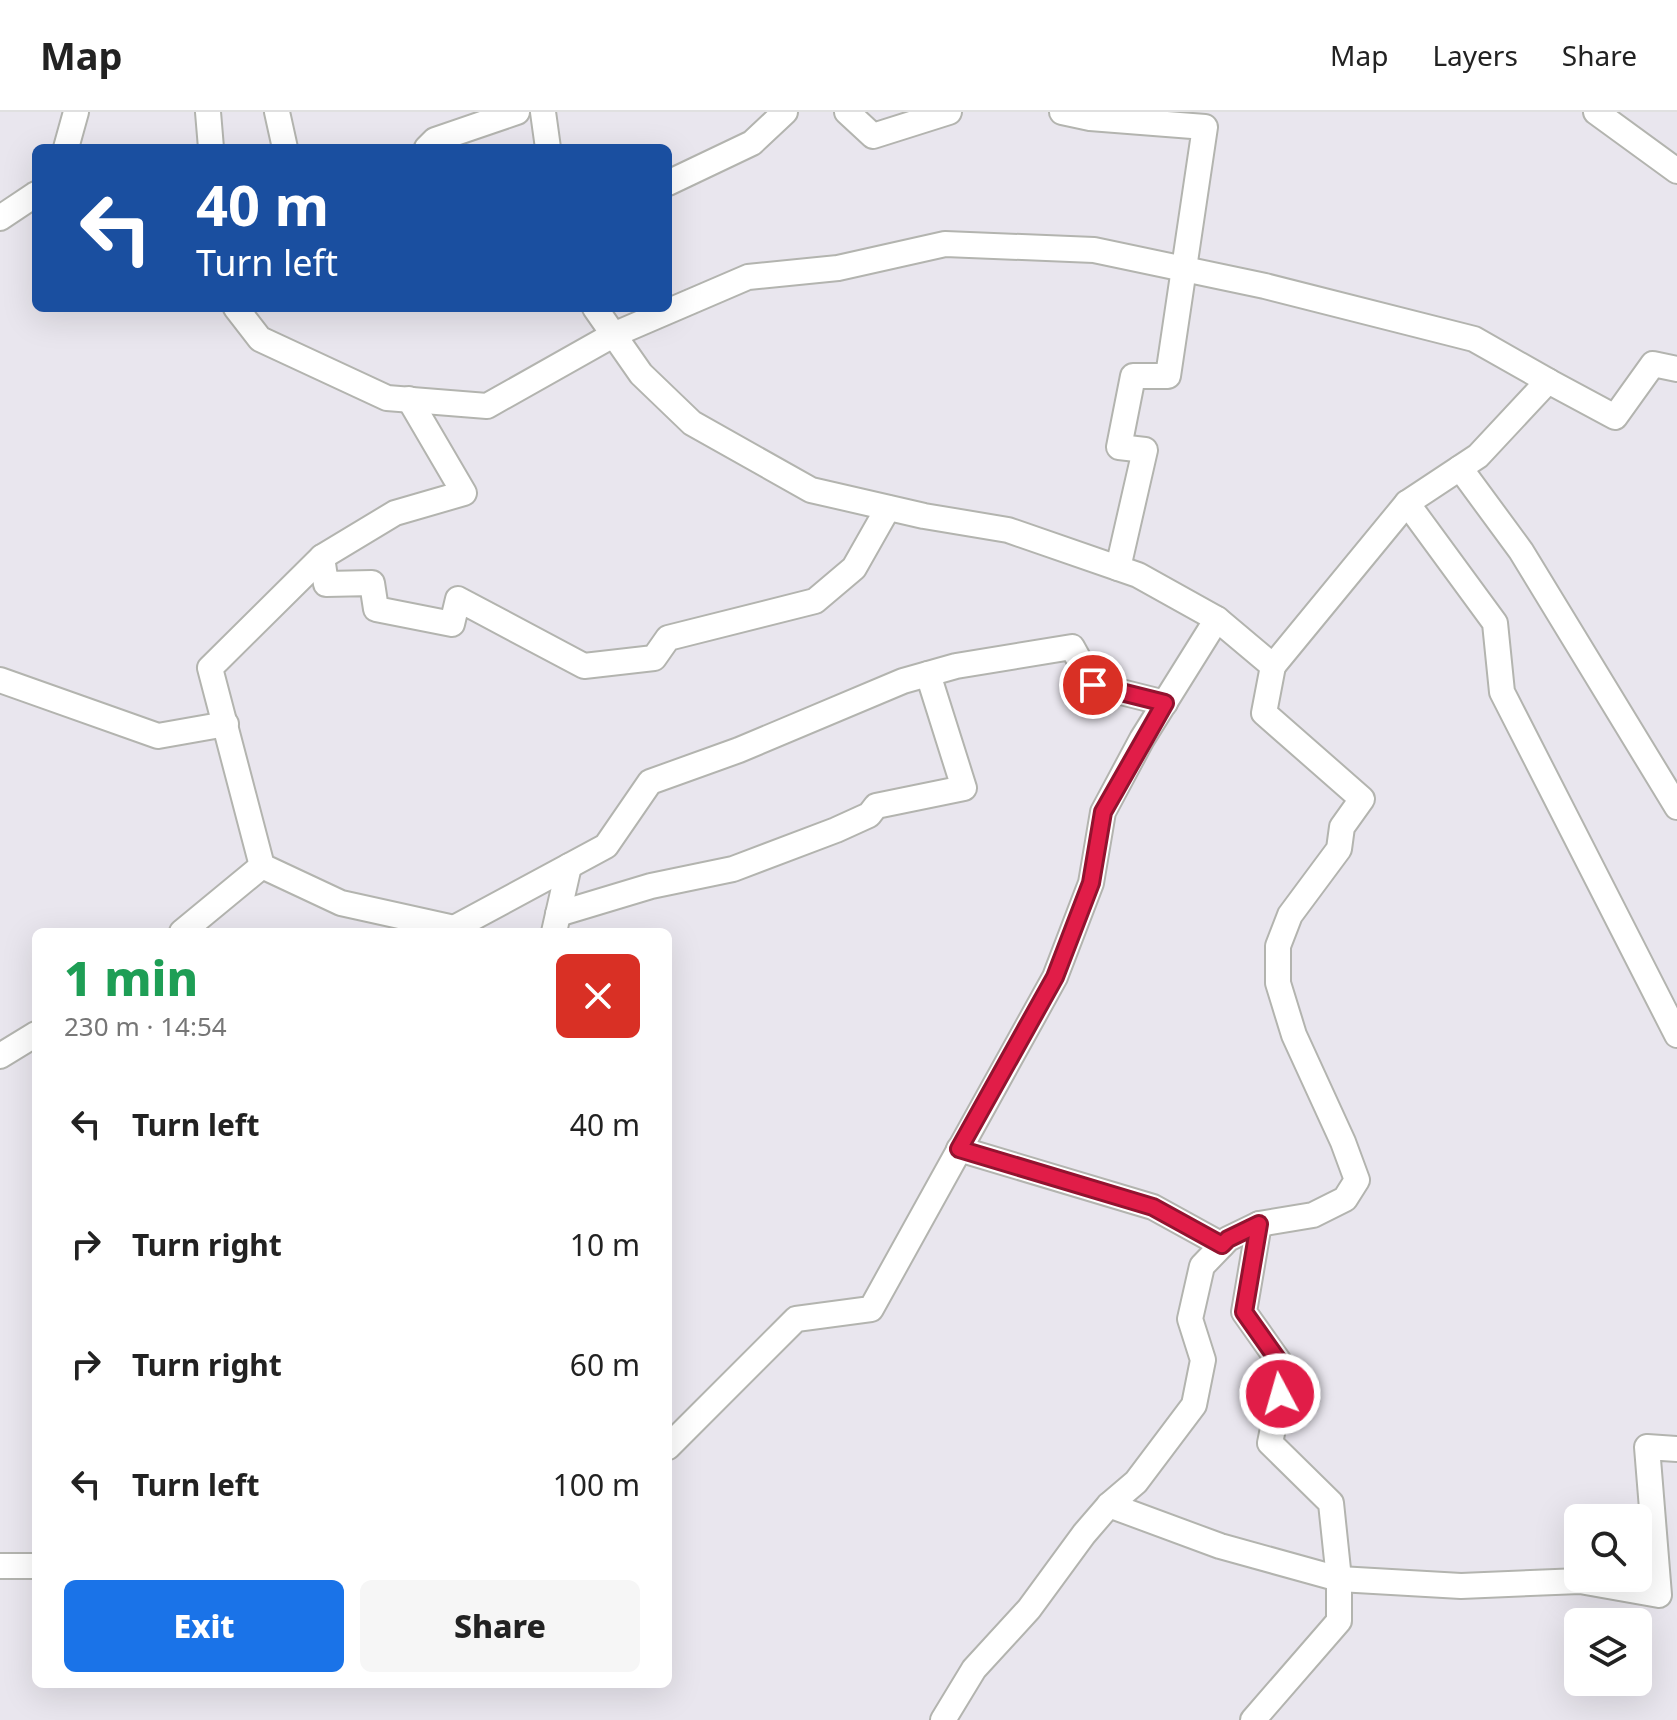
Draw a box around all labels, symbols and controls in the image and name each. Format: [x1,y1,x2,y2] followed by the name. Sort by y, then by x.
[40,29,123,81] text: Map
[1330,36,1388,74] text: Map
[1432,36,1518,74] text: Layers
[1562,36,1637,74] text: Share
[196,166,329,242] text: 40 m
[64,176,168,280] icon: left
[196,238,338,287] text: Turn left
[1059,651,1127,719] pin
[1071,663,1115,707] icon: arrive
[64,945,198,1010] text: 1 min
[556,954,640,1038] button: close
[64,1008,227,1044] text: 230 m · 14:54
[64,1102,108,1146] icon: left
[132,1104,260,1145] text: Turn left
[570,1104,640,1145] text: 40 m
[64,1222,108,1266] icon: right
[132,1224,282,1265] text: Turn right
[570,1224,640,1265] text: 10 m
[64,1342,108,1386] icon: right
[132,1344,282,1385] text: Turn right
[570,1344,640,1385] text: 60 m
[1238,1352,1322,1436] position arrow
[64,1462,108,1506] icon: left
[132,1464,260,1505] text: Turn left
[553,1464,640,1505] text: 100 m
[1564,1504,1652,1696] map controls
[1564,1504,1652,1592] button: search
[64,1580,344,1672] button: Exit
[360,1580,640,1672] button: Share
[1564,1608,1652,1696] button: layers

